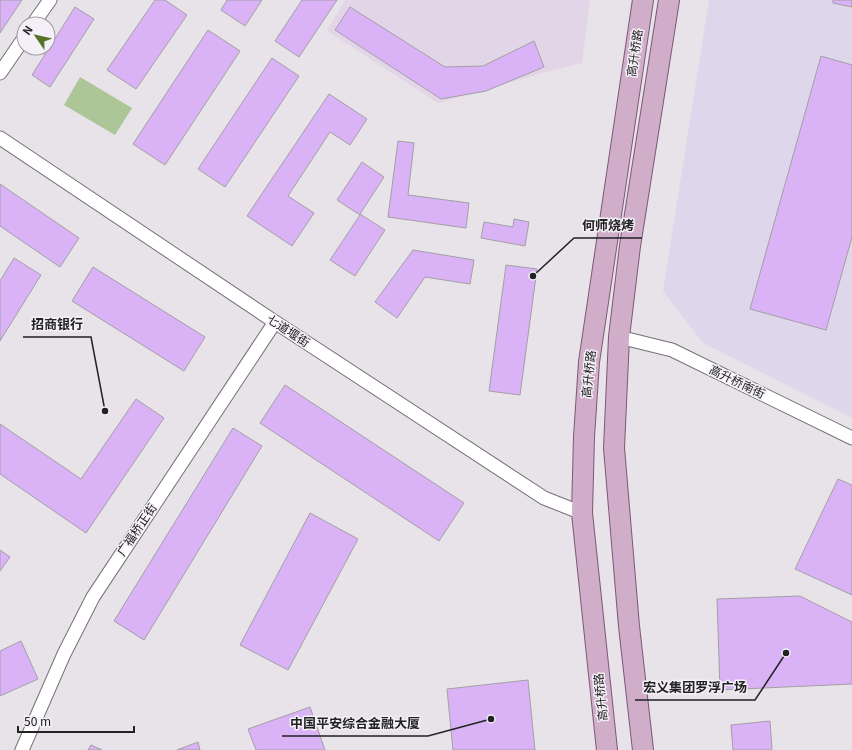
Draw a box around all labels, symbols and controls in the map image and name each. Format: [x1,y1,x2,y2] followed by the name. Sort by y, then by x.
[16,16,56,56] north arrow
[18,22,36,38] text: N
[622,28,645,78] street label: 高升桥路
[574,213,642,238] callout: 何师烧烤
[582,215,634,234] text: 何师烧烤
[264,310,314,350] street label: 七道堰街
[23,312,91,337] callout: 招商银行
[31,314,83,333] text: 招商银行
[577,349,598,399] street label: 高升桥路
[707,360,768,401] street label: 高升桥南街
[112,500,160,559] street label: 广福桥正街
[589,672,610,722] street label: 高升桥路
[635,675,755,700] callout: 宏义集团罗浮广场
[643,677,747,696] text: 宏义集团罗浮广场
[18,708,134,734] scale bar
[282,711,428,736] callout: 中国平安综合金融大厦
[24,712,51,729] text: 50 m
[290,713,420,732] text: 中国平安综合金融大厦

